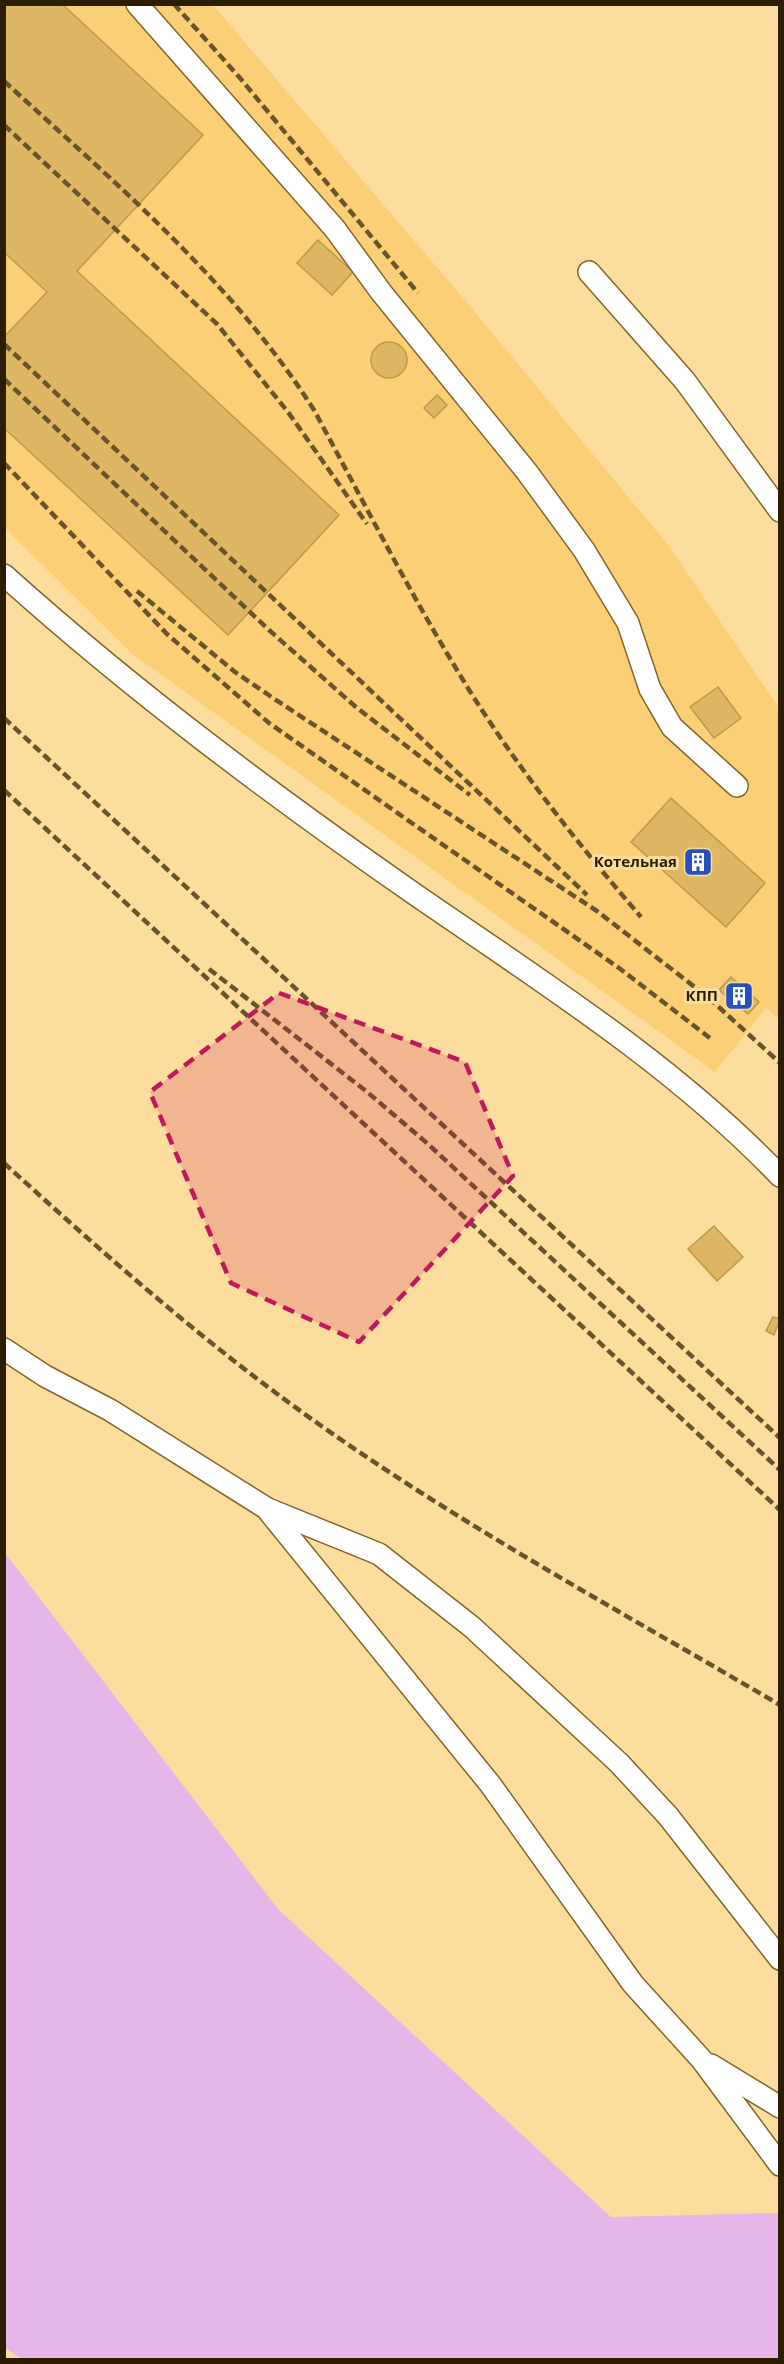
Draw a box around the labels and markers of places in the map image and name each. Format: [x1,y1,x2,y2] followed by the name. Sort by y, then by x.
[682,846,714,878] building icon: Котельная
[594,851,677,871] place label: Котельная
[723,980,755,1012] building icon: КПП
[686,985,718,1005] place label: КПП

